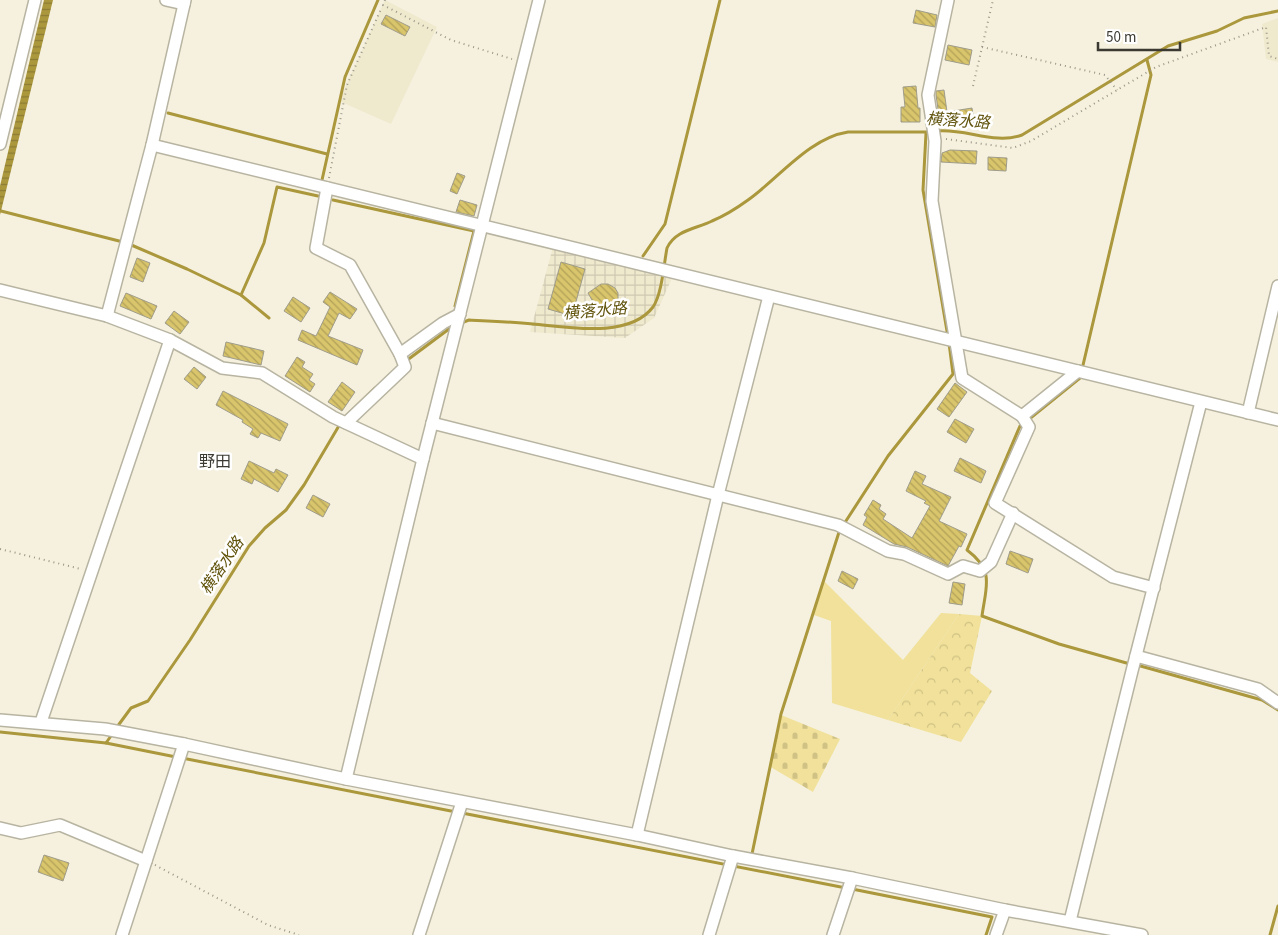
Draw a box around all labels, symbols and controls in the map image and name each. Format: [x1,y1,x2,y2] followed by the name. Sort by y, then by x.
[1098,20,1180,52] scale bar
[1106,27,1136,48] text: 50 m
[925,108,993,134] water label: 横落水路
[562,297,630,325] water label: 横落水路
[199,451,231,473] district label: 野田
[195,532,250,599] water label: 横落水路

